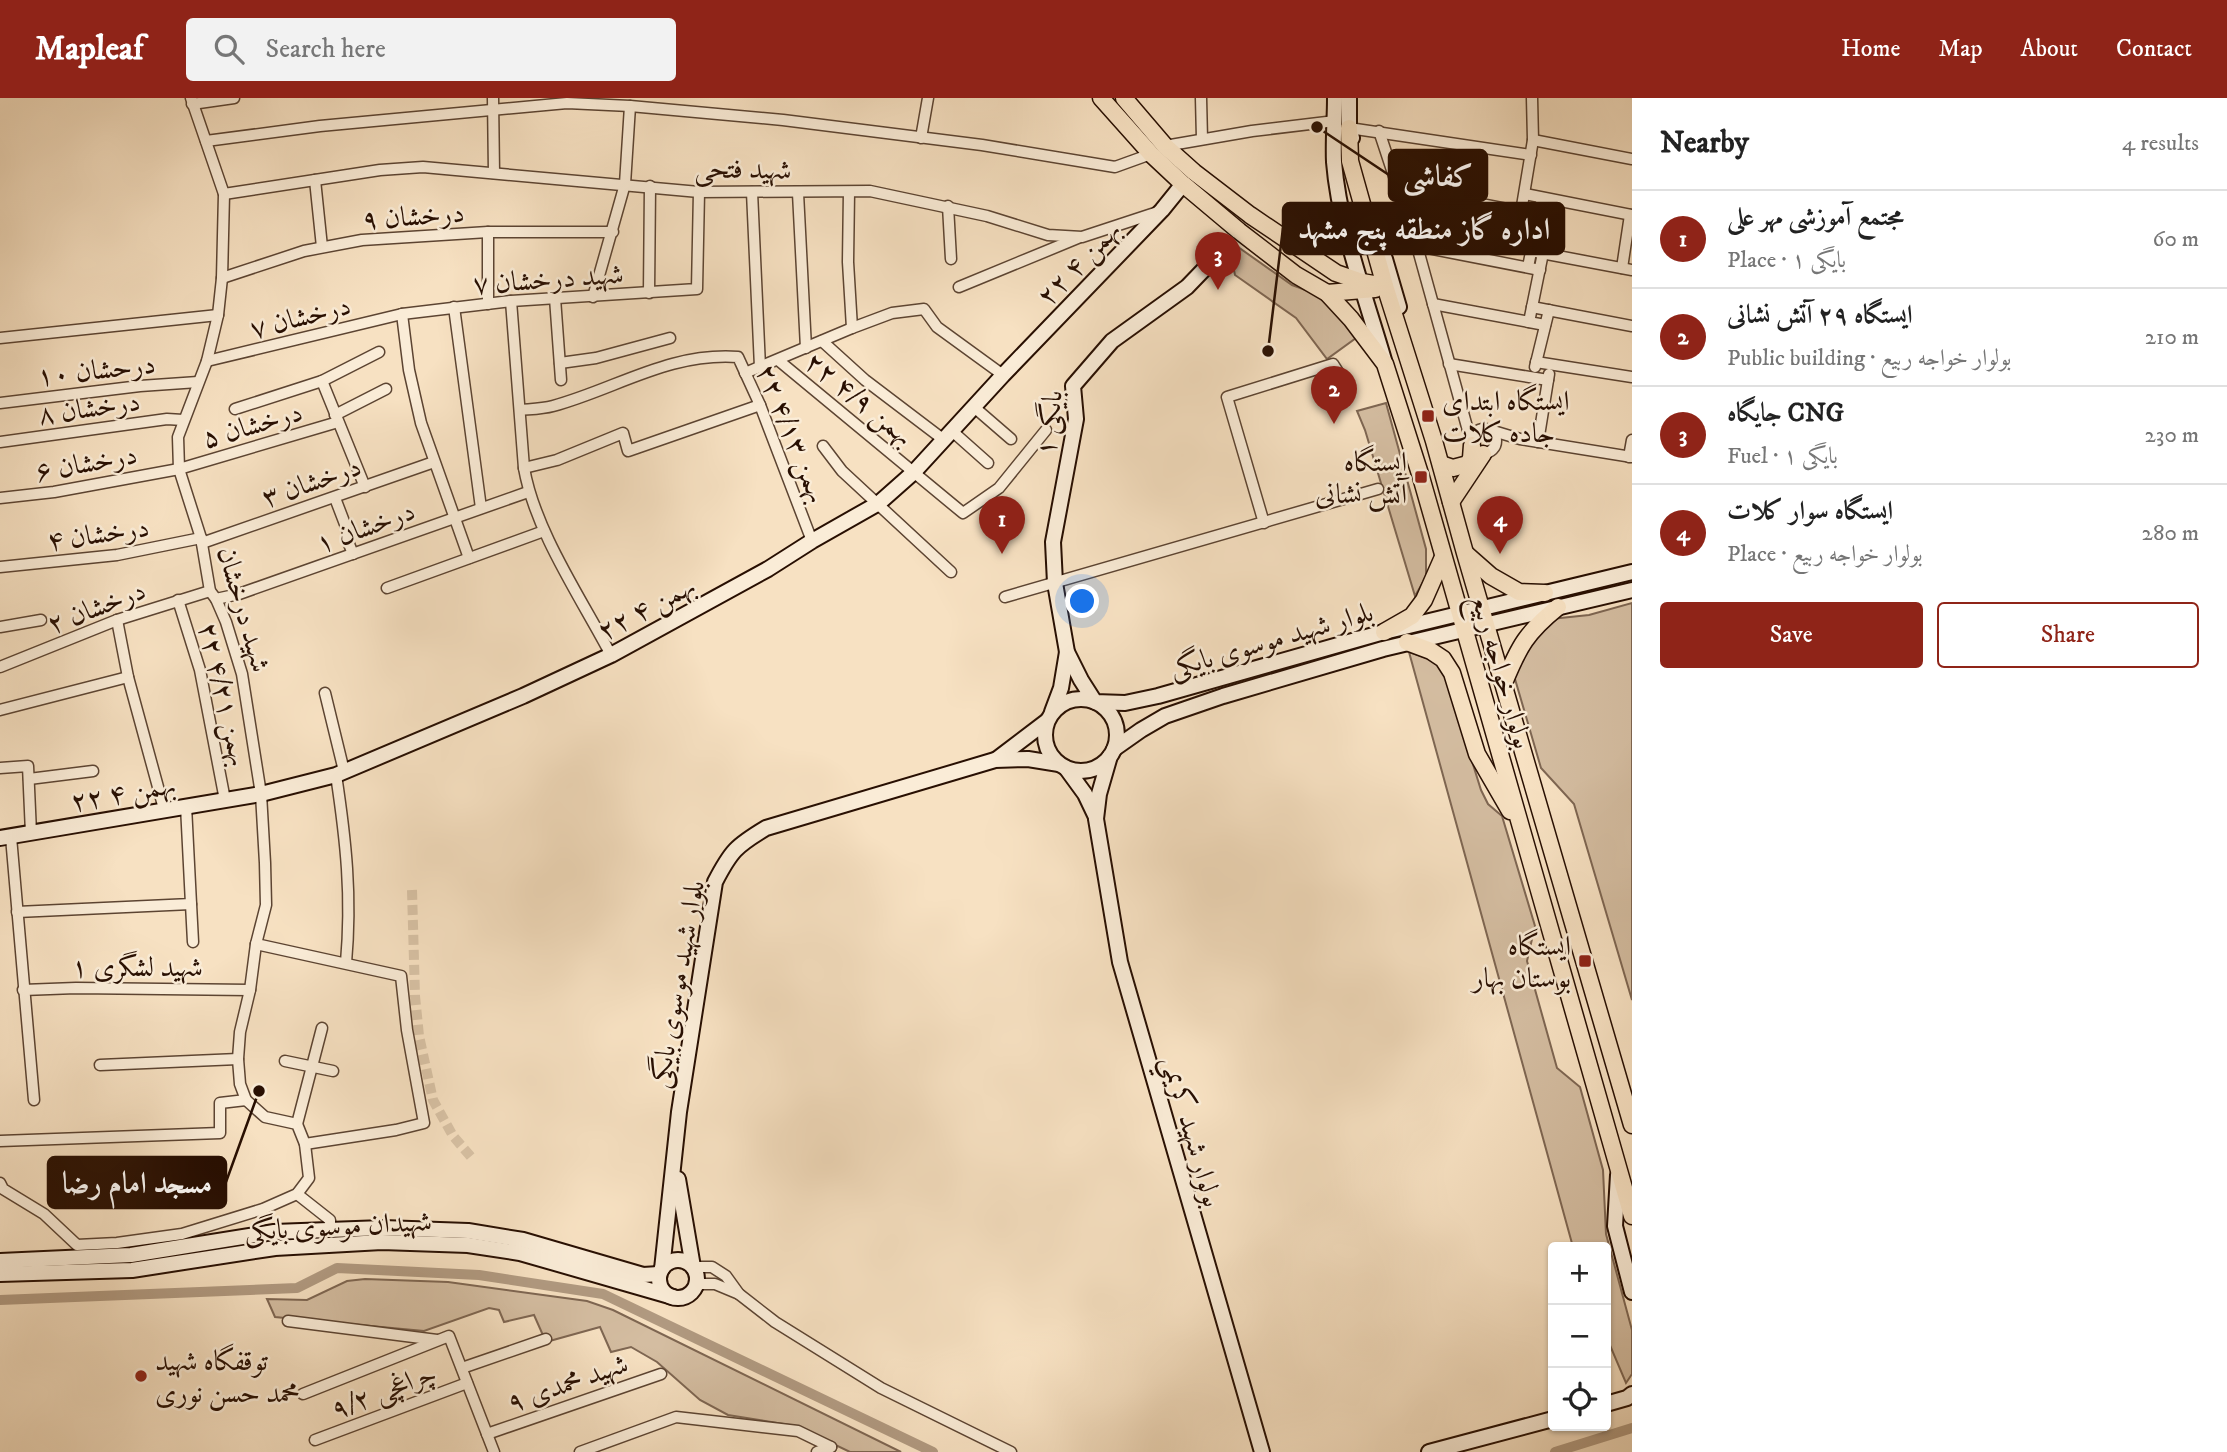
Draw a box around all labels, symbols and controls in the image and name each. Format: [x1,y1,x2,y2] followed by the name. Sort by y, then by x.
[186,18,676,81] search box
[35,29,144,70] text: Mapleaf
[210,30,248,68] icon: search
[266,33,386,66] text: Search here
[1841,34,1900,64] text: Home
[1938,34,1983,64] text: Map
[2021,34,2078,64] text: About
[2116,34,2192,64] text: Contact
[1660,125,1749,162] text: Nearby
[2122,129,2199,158] text: 4 results
[1389,150,1487,201] callout: کفاشی
[694,151,792,189] street label: شهید فتحی
[1403,159,1473,197] text: کفاشی
[361,195,466,238] street label: درخشان ۹
[1727,201,1904,234] text: مجتمع آموزشی مهر علی
[1283,203,1564,254] callout: اداره گاز منطقه پنج مشهد
[1298,210,1550,256] text: اداره گاز منطقه پنج مشهد
[1030,213,1129,313] street label: ۲۲ بهمن ۴
[1679,225,1687,254] text: 1
[2152,225,2199,254] text: 60 m
[1195,232,1241,290] pin: 3
[1727,246,1846,275] text: Place · بایگی ۱
[471,257,625,302] street label: شهید درخشان ۷
[246,288,354,347] street label: درخشان ۷
[1727,299,1913,332] text: ایستگاه ۲۹ آتش نشانی
[1677,323,1689,352] text: 2
[2145,323,2199,352] text: 210 m
[1727,344,2011,373] text: Public building · بولوار خواجه ربیع
[797,345,921,454] street label: ۲۲ بهمن ۴/۹
[35,347,157,394] street label: درحشان ۱۰
[748,359,835,508] street label: ۲۲ بهمن ۴/۱۳
[1311,366,1357,424] pin: 2
[1442,383,1570,451] place label: ایستگاه ابتدای جاده کلات
[36,384,143,433] street label: درخشان ۸
[1028,388,1071,458] street label: بایگی ۱
[198,394,307,456] street label: درخشان ۵
[1727,397,1844,430] text: جایگاه CNG
[1420,408,1436,424] marker: ایستگاه ابتدای جاده کلات
[1679,421,1687,450] text: 3
[2145,421,2199,450] text: 230 m
[33,437,140,490] street label: درخشان ۶
[1727,442,1838,471] text: Fuel · بایگی ۱
[1315,444,1410,512] place label: ایستگاه آتش نشانی
[257,449,366,516] street label: درخشان ۳
[1413,469,1429,485] marker: ایستگاه آتش نشانی
[311,493,420,561] street label: درخشان ۱
[1727,495,1893,528] text: ایستگاه سوار کلات
[979,496,1025,554] pin: 1
[1477,496,1523,554] pin: 4
[45,510,152,559] street label: درخشان ۴
[1676,519,1690,548] text: 4
[2142,519,2199,548] text: 280 m
[1727,540,1923,569] text: Place · بولوار خواجه ربیع
[209,543,278,676] street label: شهید درخشان
[592,568,702,649] street label: ۲۲ بهمن ۴
[42,573,151,642] street label: درخشان ۲
[1065,584,1099,618] your location
[1456,590,1540,755] street label: بولوار خواجه ربیع
[1165,595,1377,686] street label: بلوار شهید موسوی بایگی
[1660,602,1923,668] button: Save
[1937,602,2199,668] button: Share
[190,619,257,770] street label: ۲۲ بهمن ۴/۲۱
[68,767,179,820] street label: ۲۲ بهمن ۴
[642,878,713,1091] street label: بلوار شهید موسوی بایگی
[1469,928,1571,996] place label: ایستگاه بوستان بهار
[71,950,203,985] street label: شهید لشگری ۱
[1577,953,1593,969] marker: ایستگاه بوستان بهار
[1146,1052,1230,1213] street label: بولوار شهيد كريمي
[48,1157,226,1208] callout: مسجد امام رضا
[62,1166,212,1209] text: مسجد امام رضا
[243,1204,433,1249] street label: شهیدان موسوی بایگی
[1548,1242,1611,1431] map controls
[1548,1242,1611,1305] button: +
[1548,1305,1611,1368] button: −
[155,1343,300,1411] place label: توقفگاه شهید محمد حسن نوری
[502,1346,633,1420] street label: شهید محمدی ۹
[326,1355,442,1428] street label: ۹/۲ چراغچی
[133,1368,149,1384] marker: توقفگاه شهید محمد حسن نوری
[1548,1368,1611,1431] button: locate

